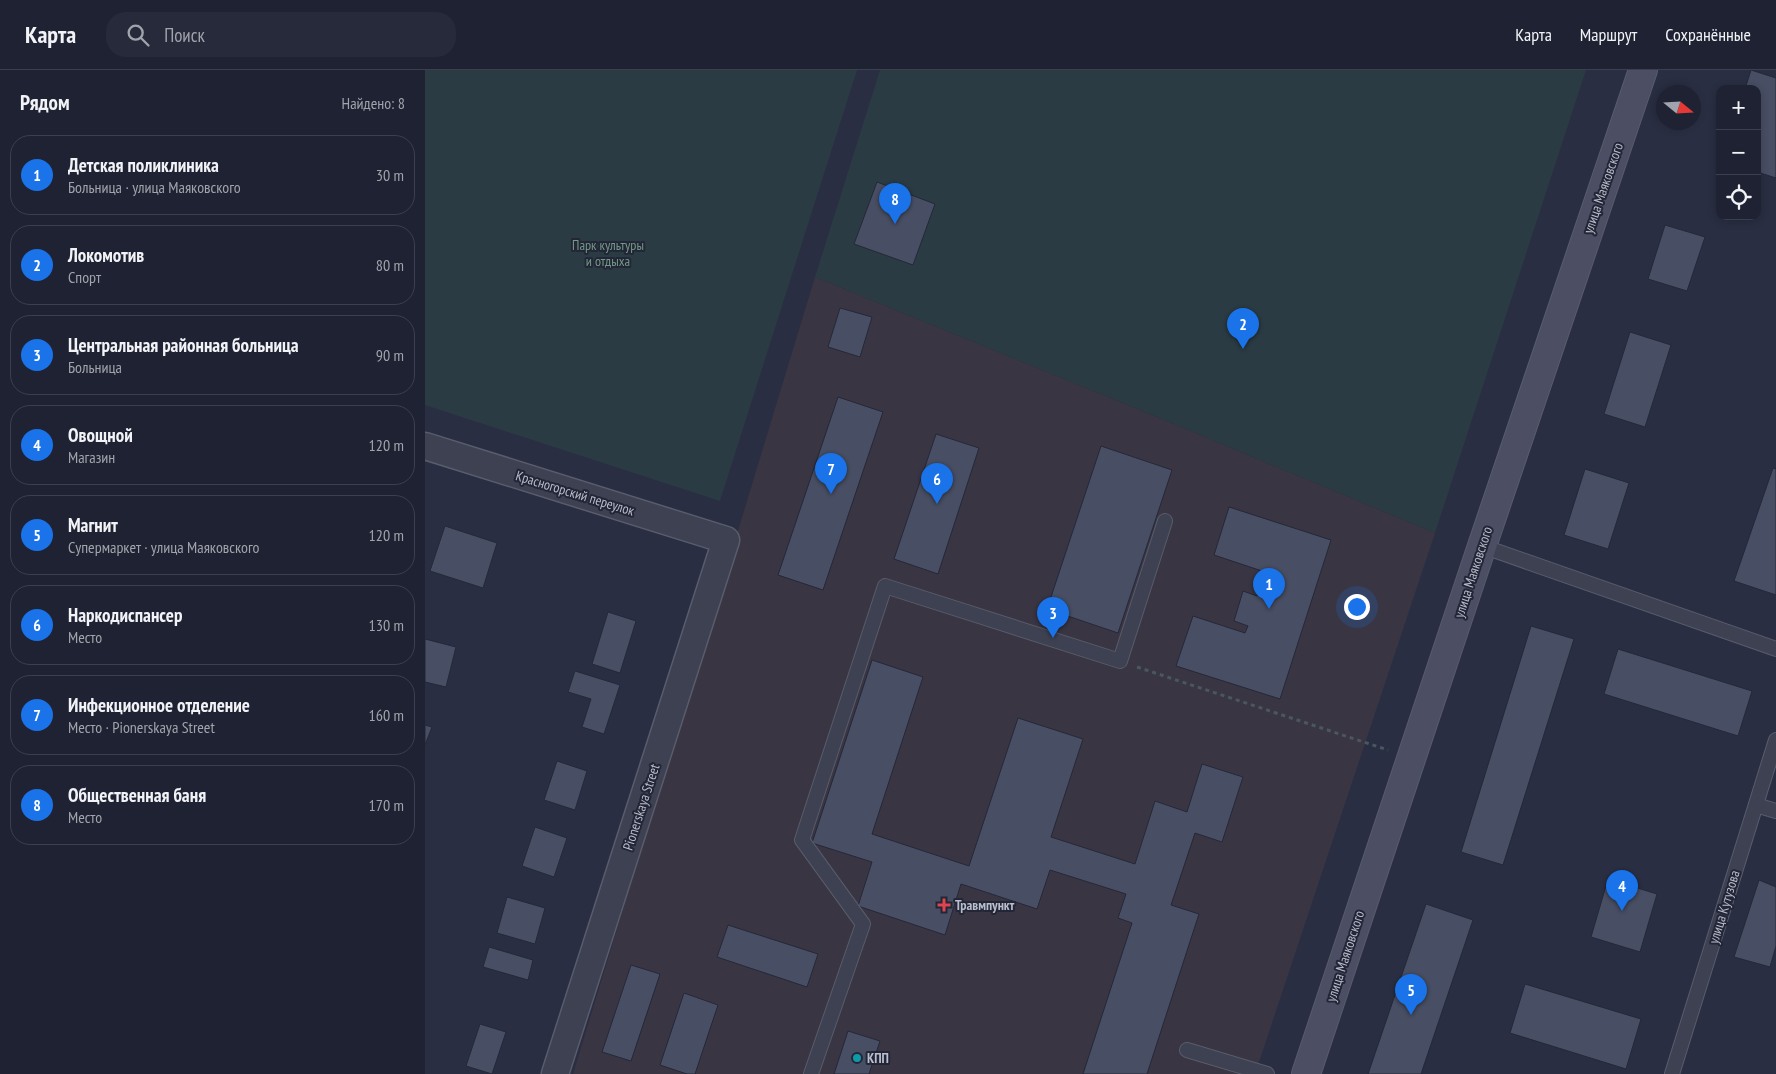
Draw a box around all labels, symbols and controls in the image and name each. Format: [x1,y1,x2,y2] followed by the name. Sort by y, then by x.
[106,12,456,57] search box
[25,19,76,50] text: Карта
[124,21,152,49] icon: search
[164,23,205,47] text: Поиск
[1515,23,1552,46] text: Карта
[1580,23,1637,46] text: Маршрут
[1665,23,1751,46] text: Сохранённые
[1656,85,1701,130] north arrow
[1716,85,1761,220] map controls
[1716,85,1761,130] button: +
[20,89,70,116] text: Рядом
[342,93,405,113] text: Найдено: 8
[1716,130,1761,175] button: −
[1579,140,1627,236] street label: улица Маяковского
[68,153,219,177] text: Детская поликлиника
[33,165,41,185] text: 1
[376,165,404,185] text: 30 m
[1716,175,1761,220] button: locate
[68,177,241,197] text: Больница · улица Маяковского
[879,183,911,224] pin: 8
[572,236,644,270] park label: Парк культуры и отдыха
[68,243,144,267] text: Локомотив
[33,255,41,275] text: 2
[376,255,404,275] text: 80 m
[68,267,101,287] text: Спорт
[1227,308,1259,349] pin: 2
[68,333,299,357] text: Центральная районная больница
[33,345,41,365] text: 3
[376,345,404,365] text: 90 m
[68,357,122,377] text: Больница
[68,423,133,447] text: Овощной
[33,435,41,455] text: 4
[369,435,404,455] text: 120 m
[68,447,115,467] text: Магазин
[815,453,847,494] pin: 7
[921,463,953,504] pin: 6
[513,466,637,520] street label: Красногорский переулок
[68,513,118,537] text: Магнит
[1450,524,1496,620] street label: улица Маяковского
[33,525,41,545] text: 5
[369,525,404,545] text: 120 m
[68,537,259,557] text: Супермаркет · улица Маяковского
[1253,568,1285,609] pin: 1
[1344,594,1370,620] your location
[1037,597,1069,638] pin: 3
[68,603,182,627] text: Наркодиспансер
[33,615,41,635] text: 6
[369,615,404,635] text: 130 m
[68,627,102,647] text: Место
[68,693,250,717] text: Инфекционное отделение
[33,705,41,725] text: 7
[369,705,404,725] text: 160 m
[68,717,215,737] text: Место · Pionerskaya Street
[619,761,663,852] street label: Pionerskaya Street
[68,783,206,807] text: Общественная баня
[33,795,41,815] text: 8
[369,795,404,815] text: 170 m
[68,807,102,827] text: Место
[1704,868,1744,946] street label: улица Кутузова
[1606,870,1638,911] pin: 4
[955,896,1015,914] place label: Травмпункт
[937,898,951,912] marker: Травмпункт
[1322,908,1368,1004] street label: улица Маяковского
[1395,974,1427,1015] pin: 5
[867,1049,889,1067] place label: КПП
[851,1052,863,1064] marker: КПП

